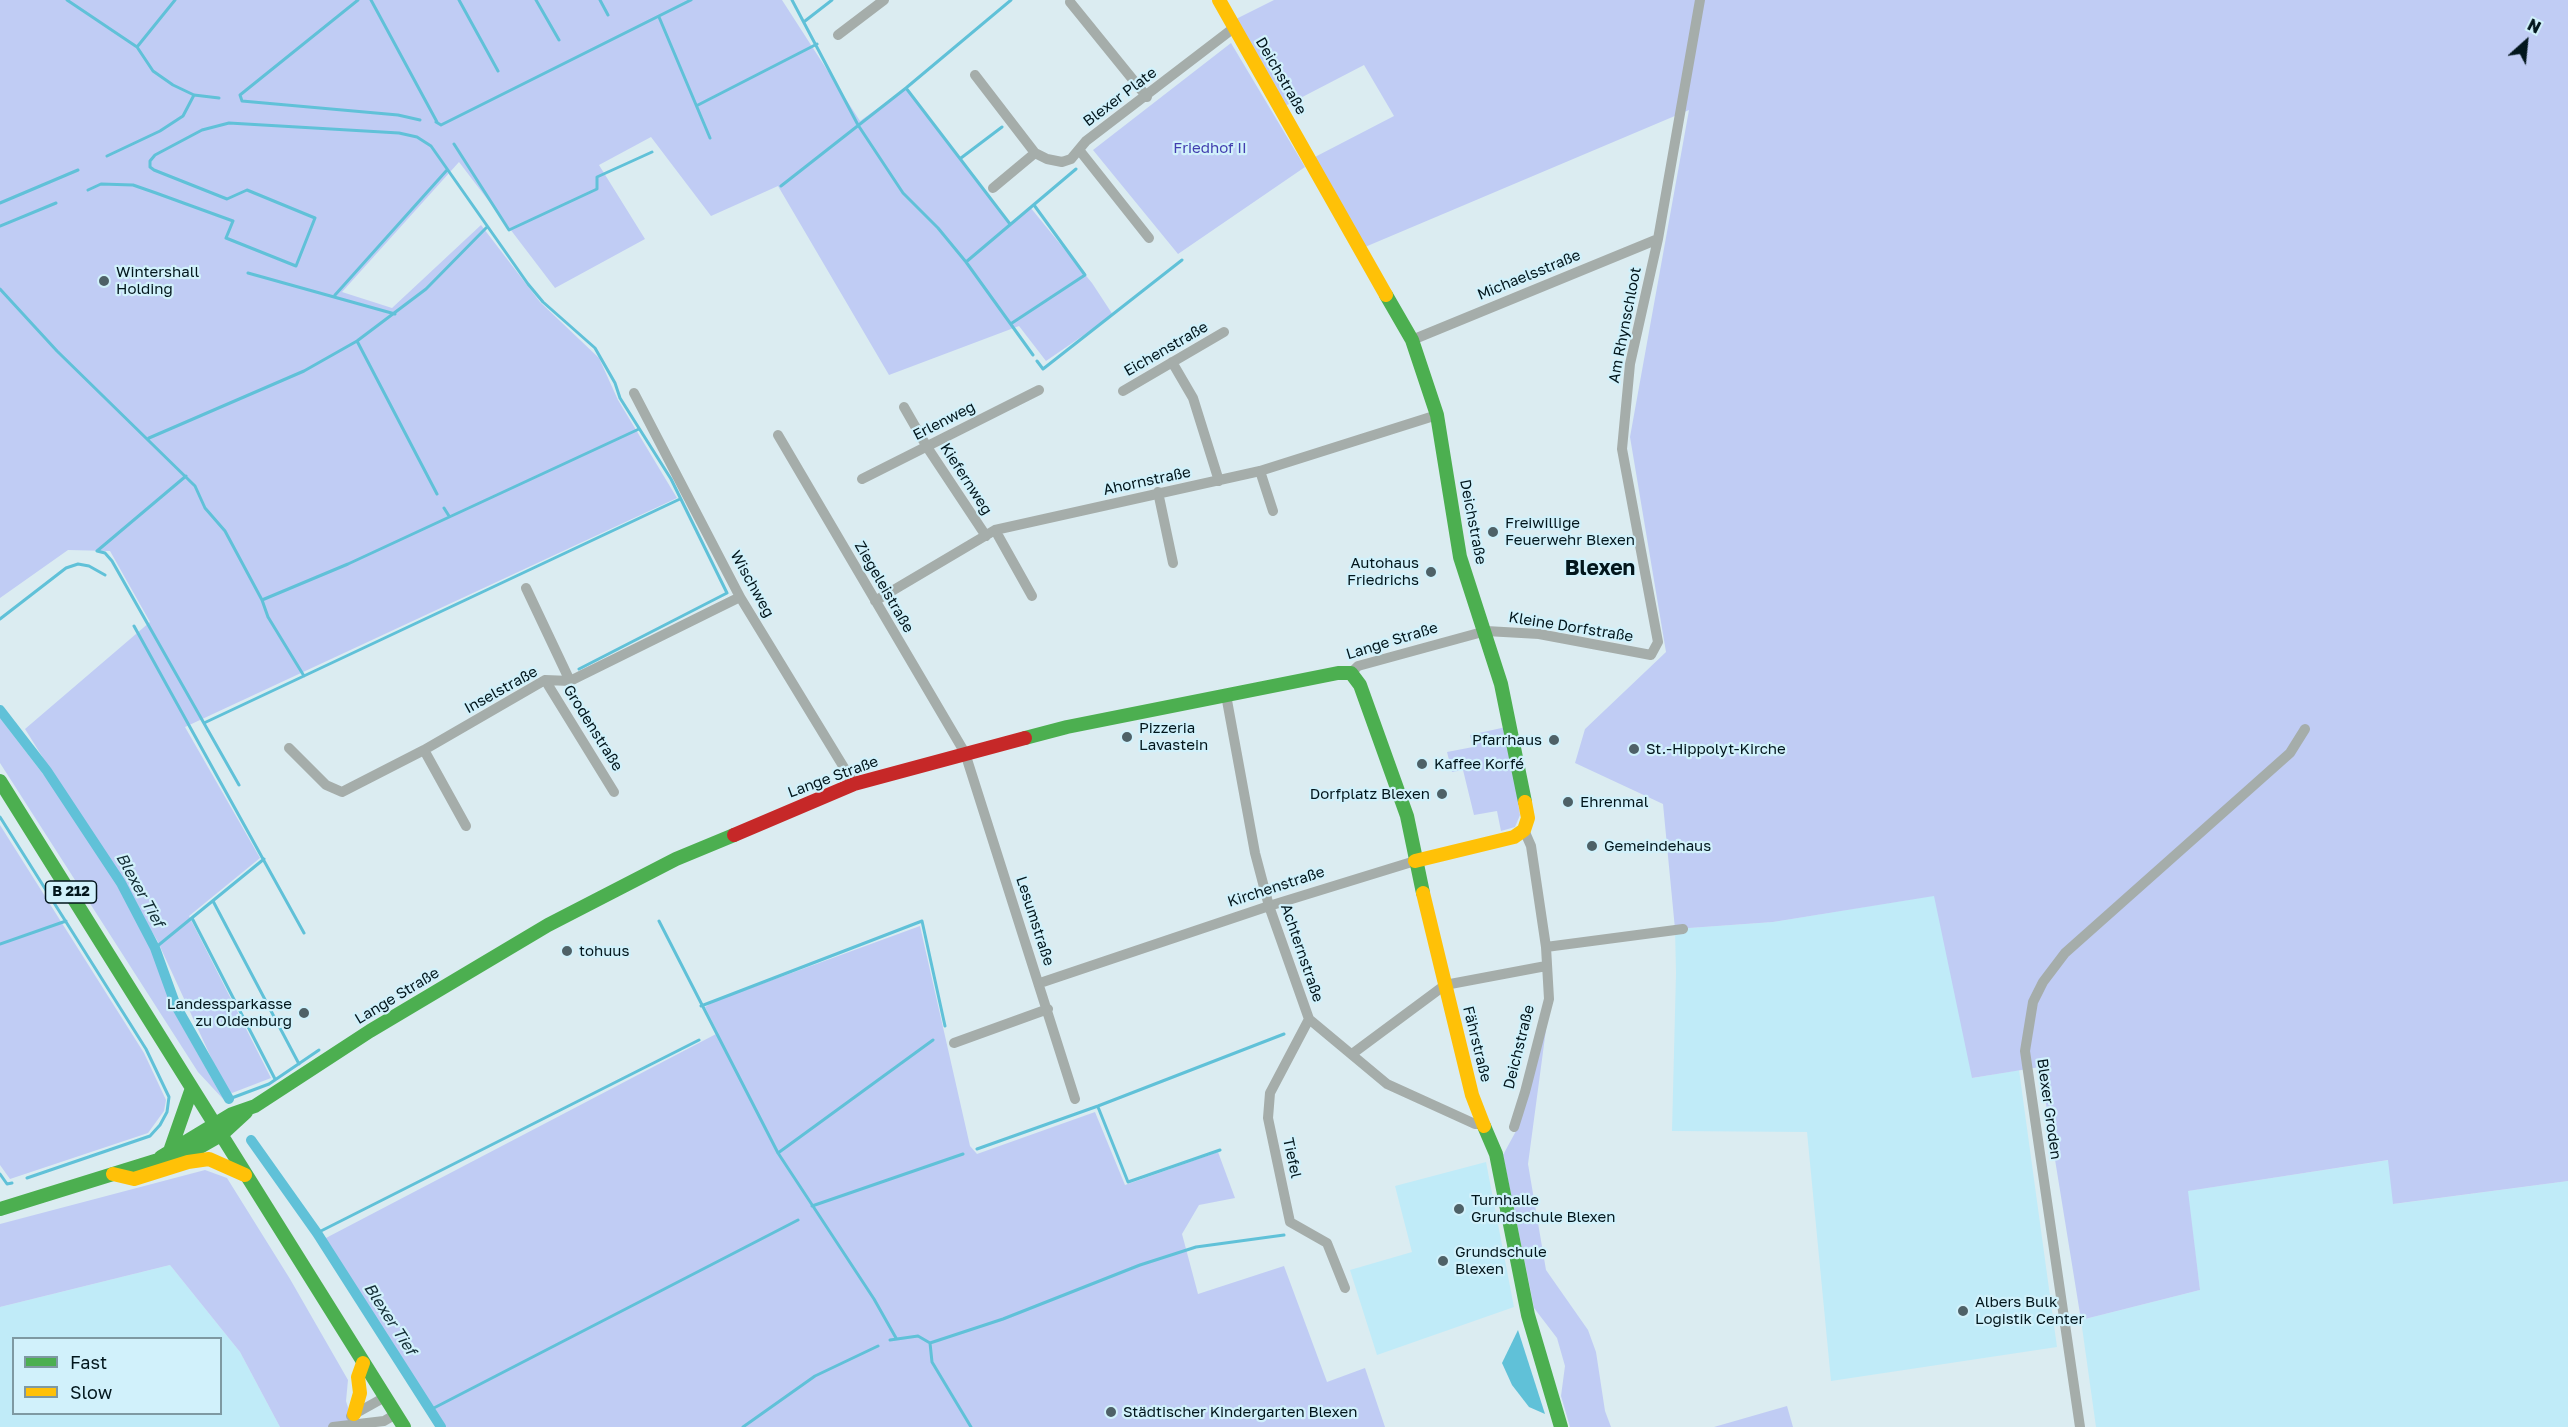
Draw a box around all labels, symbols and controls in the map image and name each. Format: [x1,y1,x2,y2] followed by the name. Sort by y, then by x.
[2496,12,2556,72] north arrow
[2524,14,2544,38] text: N
[1252,34,1310,118] street label: Deichstraße
[1080,64,1160,130] street label: Blexer Plate
[1173,139,1247,157] park label: Friedhof II
[1475,246,1583,304] street label: Michaelsstraße
[116,263,199,298] place label: Wintershall Holding
[1605,265,1645,385] street label: Am Rhynschloot
[97,274,111,288] marker: Wintershall Holding
[1121,318,1211,380] street label: Eichenstraße
[910,398,978,444] street label: Erlenweg
[936,440,996,518] street label: Kiefernweg
[1102,463,1192,499] street label: Ahornstraße
[1456,478,1490,566] street label: Deichstraße
[1505,514,1635,549] place label: Freiwillige Feuerwehr Blexen
[1486,525,1500,539] marker: Freiwillige Feuerwehr Blexen
[851,538,917,636] street label: Ziegeleistraße
[726,547,778,621] street label: Wischweg
[1347,554,1419,589] place label: Autohaus Friedrichs
[1565,555,1635,581] district label: Blexen
[1424,565,1438,579] marker: Autohaus Friedrichs
[1507,608,1635,646] street label: Kleine Dorfstraße
[1344,619,1440,663] street label: Lange Straße
[461,663,541,717] street label: Inselstraße
[559,682,627,774] street label: Grodenstraße
[1139,719,1208,754] place label: Pizzeria Lavastein
[1120,730,1134,744] marker: Pizzeria Lavastein
[1472,731,1542,749] place label: Pfarrhaus
[1547,733,1561,747] marker: Pfarrhaus
[1646,740,1786,758] place label: St.-Hippolyt-Kirche
[1627,742,1641,756] marker: St.-Hippolyt-Kirche
[785,752,881,802] street label: Lange Straße
[1434,755,1524,773] place label: Kaffee Korfé
[1415,757,1429,771] marker: Kaffee Korfé
[1310,785,1430,803] place label: Dorfplatz Blexen
[1435,787,1449,801] marker: Dorfplatz Blexen
[1580,793,1649,811] place label: Ehrenmal
[1561,795,1575,809] marker: Ehrenmal
[1604,837,1711,855] place label: Gemeindehaus
[1585,839,1599,853] marker: Gemeindehaus
[112,850,168,930] water label: Blexer Tief
[1225,863,1327,911] street label: Kirchenstraße
[1012,874,1058,968] street label: Lesumstraße
[46,881,97,903] road number: B 212
[1277,902,1327,1004] street label: Achternstraße
[579,942,629,960] place label: tohuus
[560,944,574,958] marker: tohuus
[352,964,442,1028] street label: Lange Straße
[167,995,292,1030] place label: Landessparkasse zu Oldenburg
[1500,1003,1538,1091] street label: Deichstraße
[1459,1004,1495,1084] street label: Fährstraße
[297,1006,311,1020] marker: Landessparkasse zu Oldenburg
[2033,1057,2065,1161] street label: Blexer Groden
[1279,1136,1305,1180] street label: Tiefel
[1471,1191,1615,1226] place label: Turnhalle Grundschule Blexen
[1452,1202,1466,1216] marker: Turnhalle Grundschule Blexen
[1455,1243,1547,1278] place label: Grundschule Blexen
[1436,1254,1450,1268] marker: Grundschule Blexen
[360,1279,420,1359] water label: Blexer Tief
[1975,1293,2084,1328] place label: Albers Bulk Logistik Center
[1956,1304,1970,1318] marker: Albers Bulk Logistik Center
[12,1337,222,1415] legend
[70,1351,107,1373] text: Fast
[70,1381,112,1403] text: Slow
[1123,1403,1357,1421] place label: Städtischer Kindergarten Blexen
[1104,1405,1118,1419] marker: Städtischer Kindergarten Blexen

